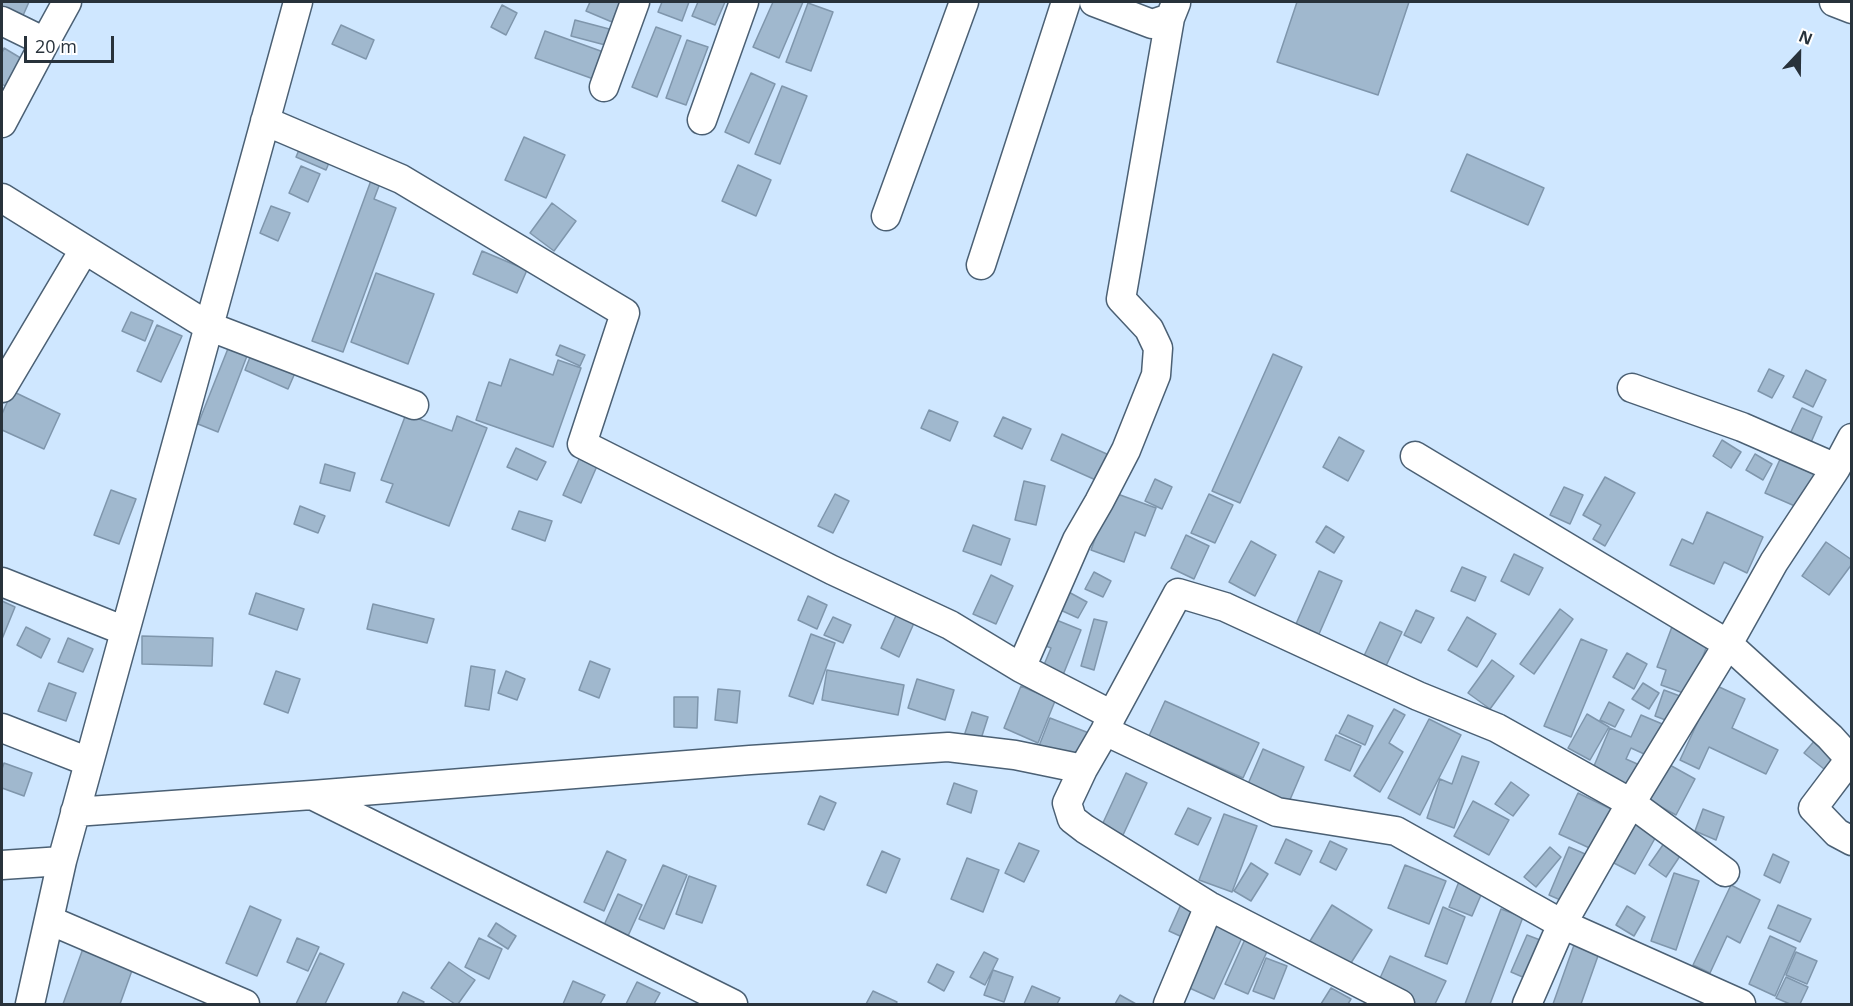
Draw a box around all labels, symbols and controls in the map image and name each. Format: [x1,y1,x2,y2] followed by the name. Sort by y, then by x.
[27,24,117,62] scale bar
[1769,24,1829,84] north arrow
[1796,25,1816,50] text: N
[35,34,77,58] text: 20 m

